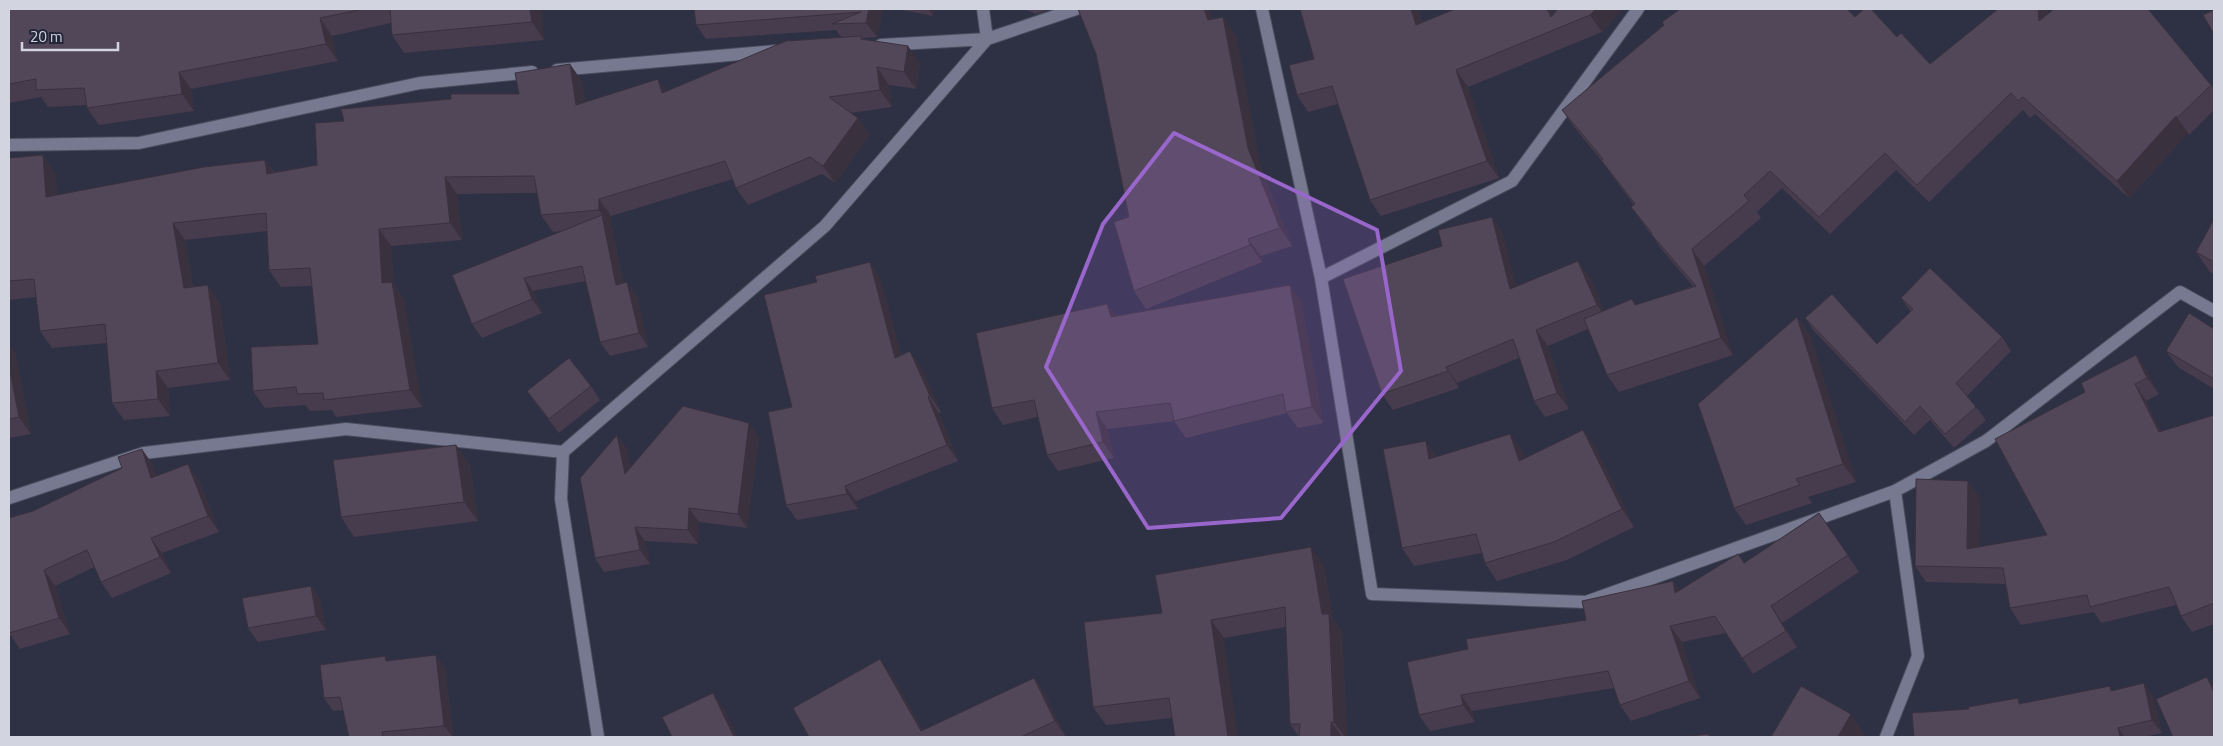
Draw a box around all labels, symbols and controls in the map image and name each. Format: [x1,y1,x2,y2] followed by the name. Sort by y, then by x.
[22,20,119,52] scale bar
[30,25,63,48] text: 20 m

